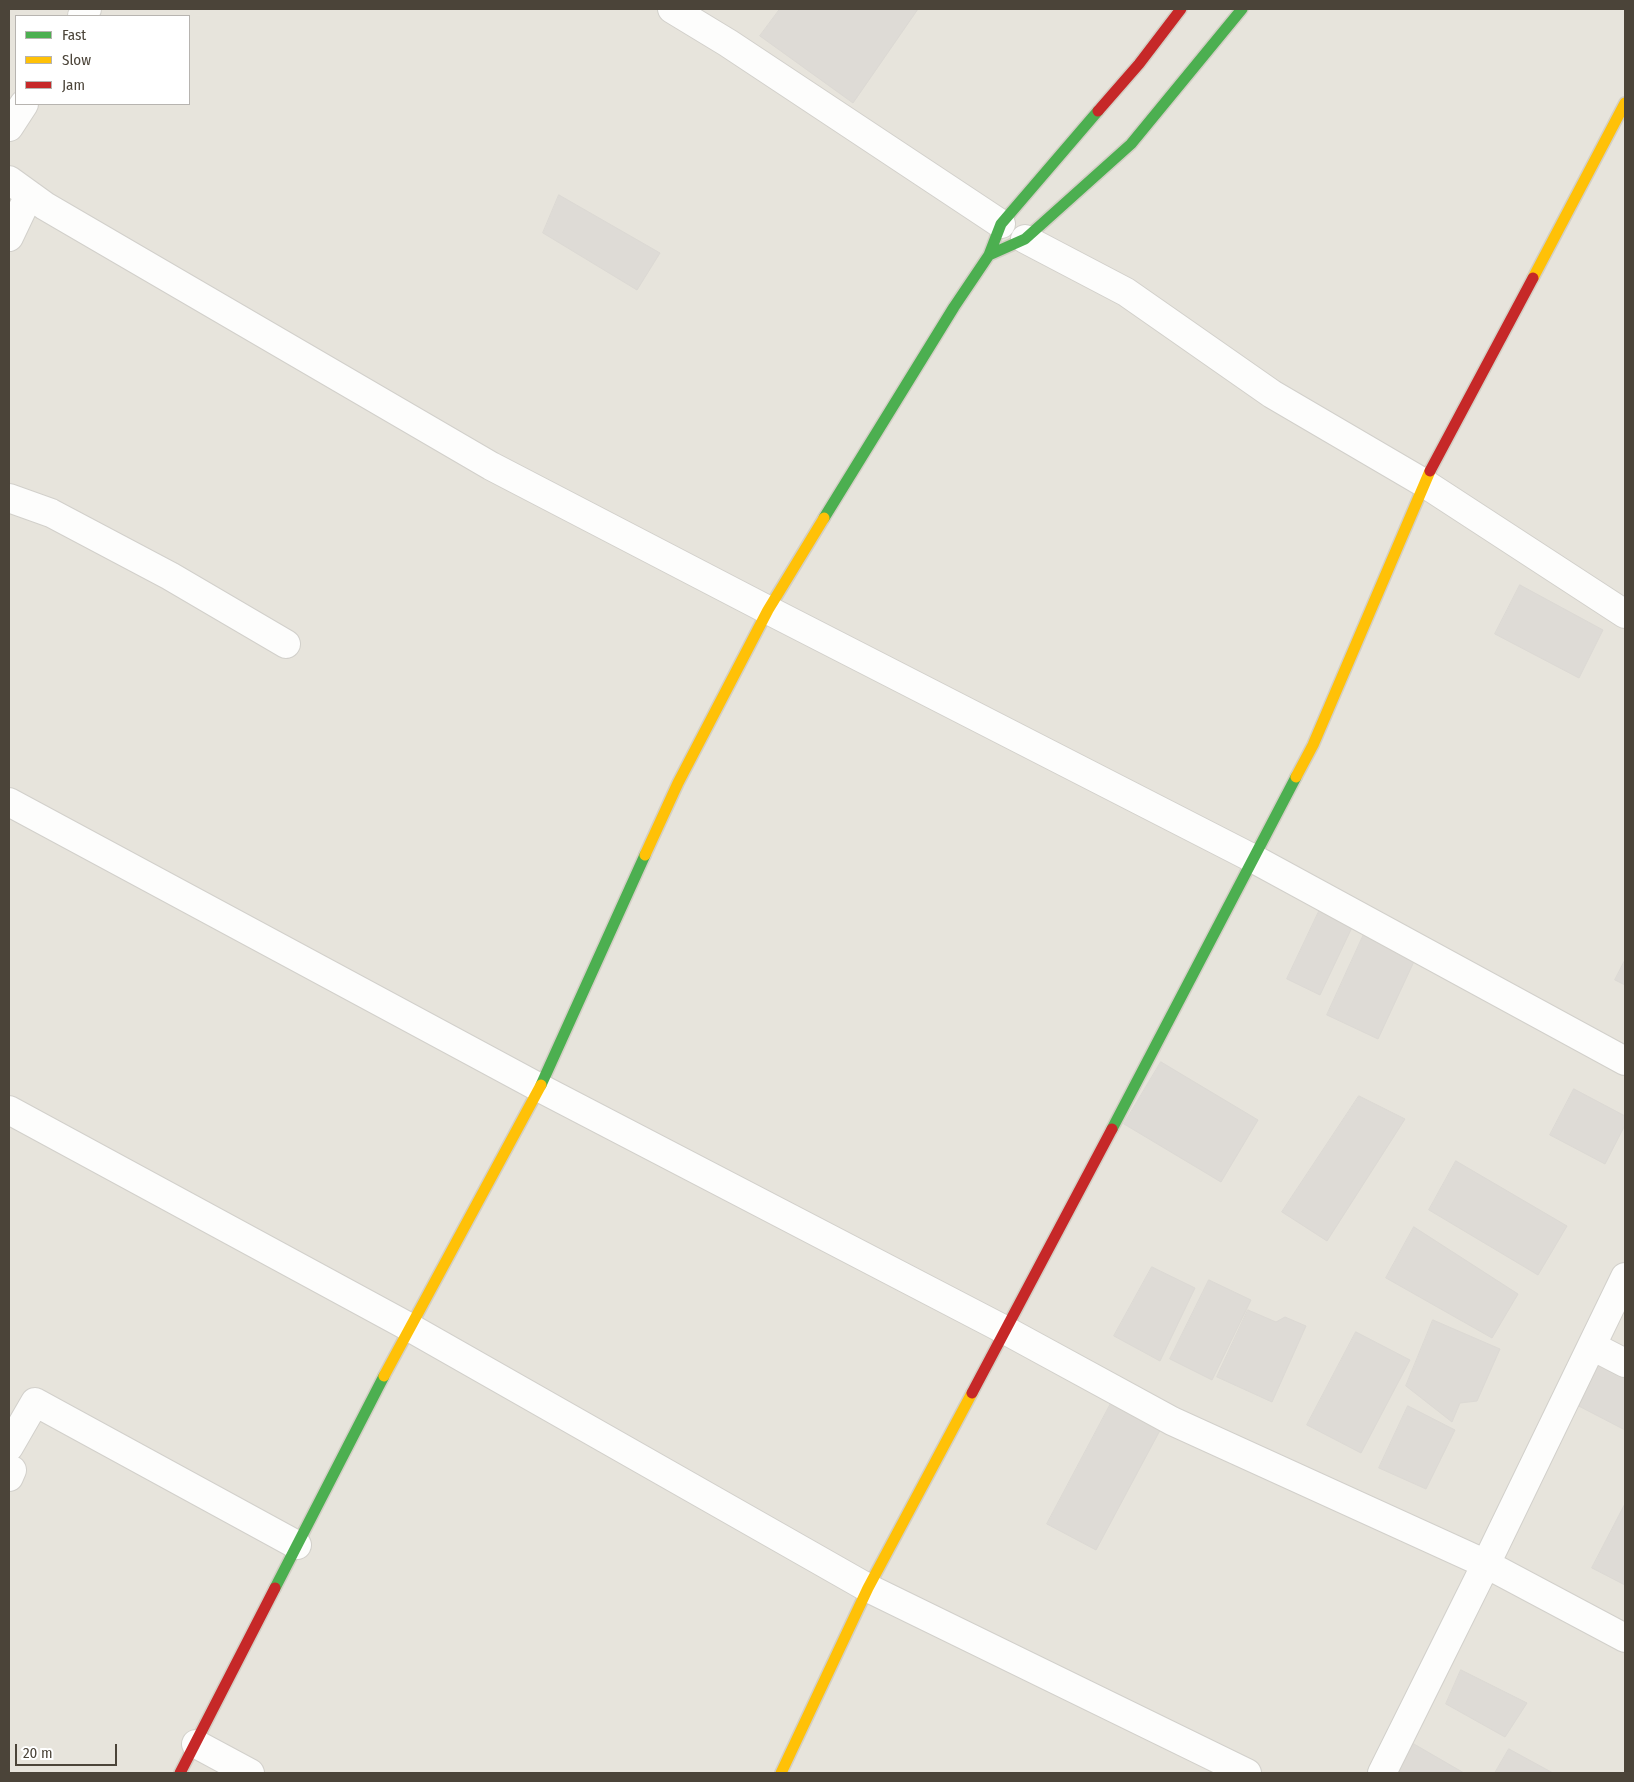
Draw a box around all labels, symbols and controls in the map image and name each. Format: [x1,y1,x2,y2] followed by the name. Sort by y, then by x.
[15,15,190,105] legend
[62,26,86,44] text: Fast
[62,51,91,69] text: Slow
[62,76,85,94] text: Jam
[18,1734,120,1766] scale bar
[23,1744,53,1762] text: 20 m

